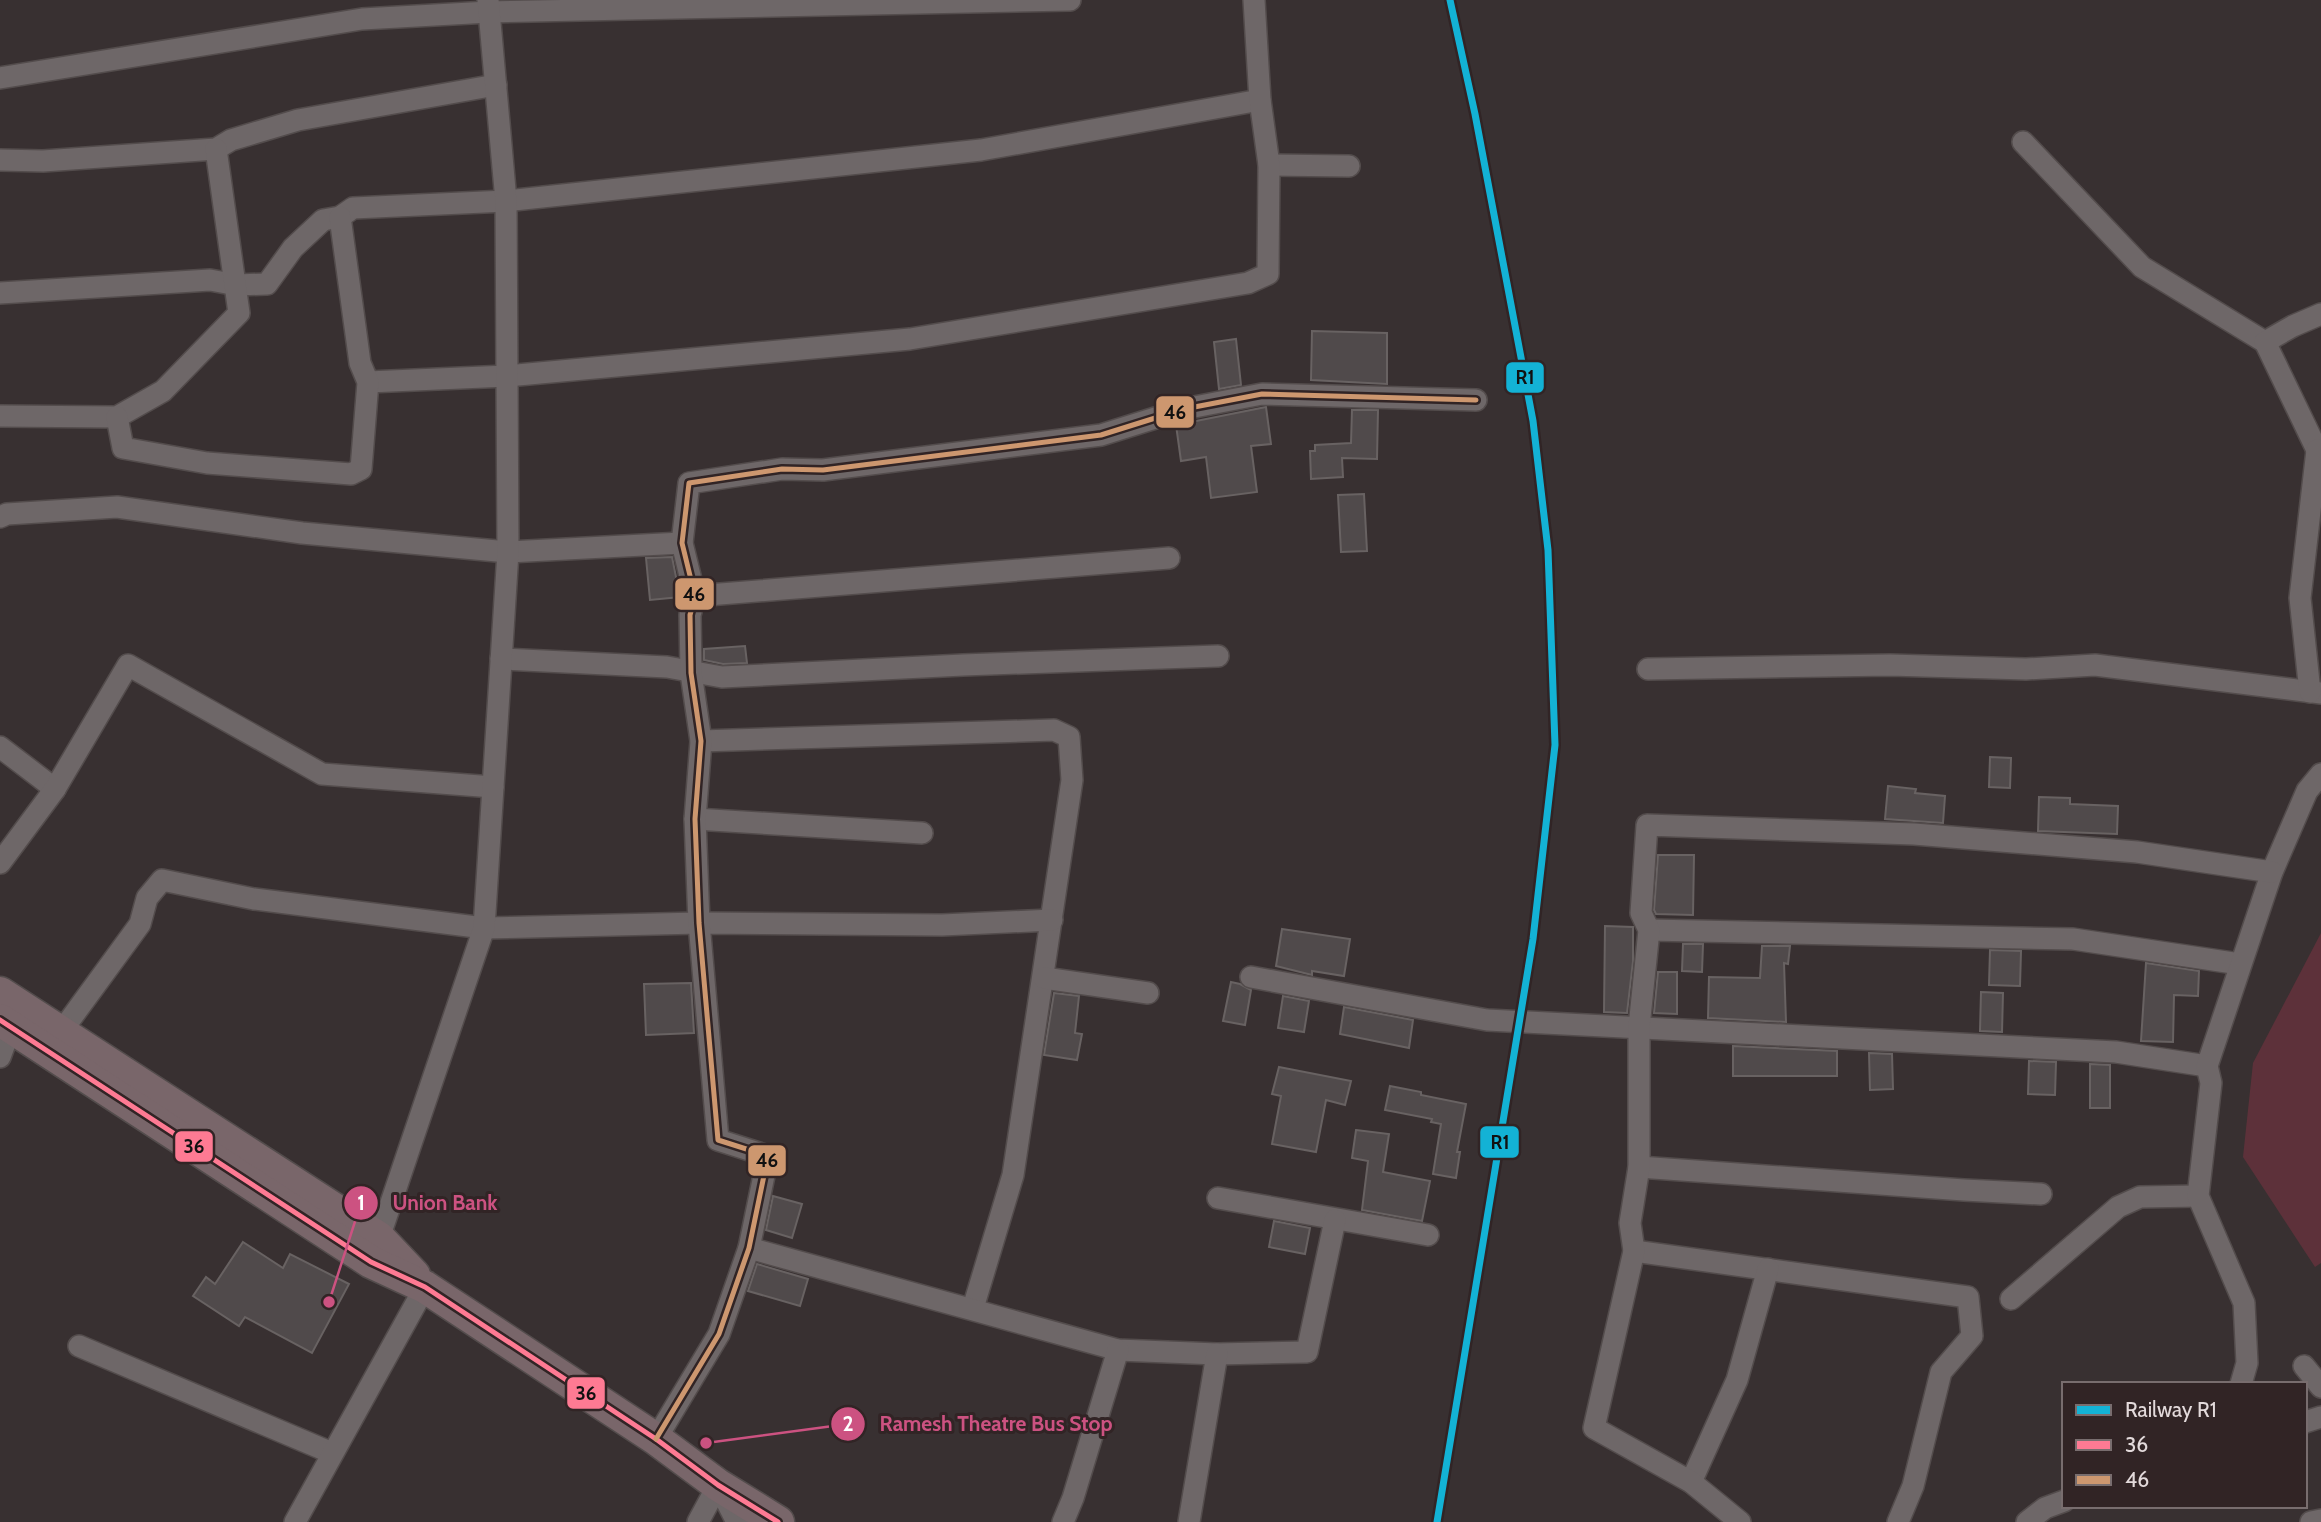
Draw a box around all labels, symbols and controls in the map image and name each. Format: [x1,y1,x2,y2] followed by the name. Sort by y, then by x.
[1505,361,1545,394] line badge: R1
[1516,366,1534,389] text: R1
[1155,395,1195,429] line badge: 46
[1164,401,1186,424] text: 46
[674,577,715,611] line badge: 46
[683,583,705,606] text: 46
[1479,1125,1520,1159] line badge: R1
[174,1130,214,1163] line badge: 36
[1491,1131,1509,1154] text: R1
[184,1135,204,1158] text: 36
[747,1144,787,1177] line badge: 46
[756,1149,778,1172] text: 46
[343,1182,511,1224] callout: Union Bank
[357,1190,365,1215] text: 1
[392,1190,498,1215] text: Union Bank
[566,1376,606,1410] line badge: 36
[576,1382,596,1405] text: 36
[2062,1382,2307,1508] legend
[2125,1397,2217,1422] text: Railway R1
[831,1403,1126,1445] callout: Ramesh Theatre Bus Stop
[842,1411,854,1436] text: 2
[880,1411,1112,1436] text: Ramesh Theatre Bus Stop
[2125,1432,2148,1457] text: 36
[2125,1467,2149,1492] text: 46

